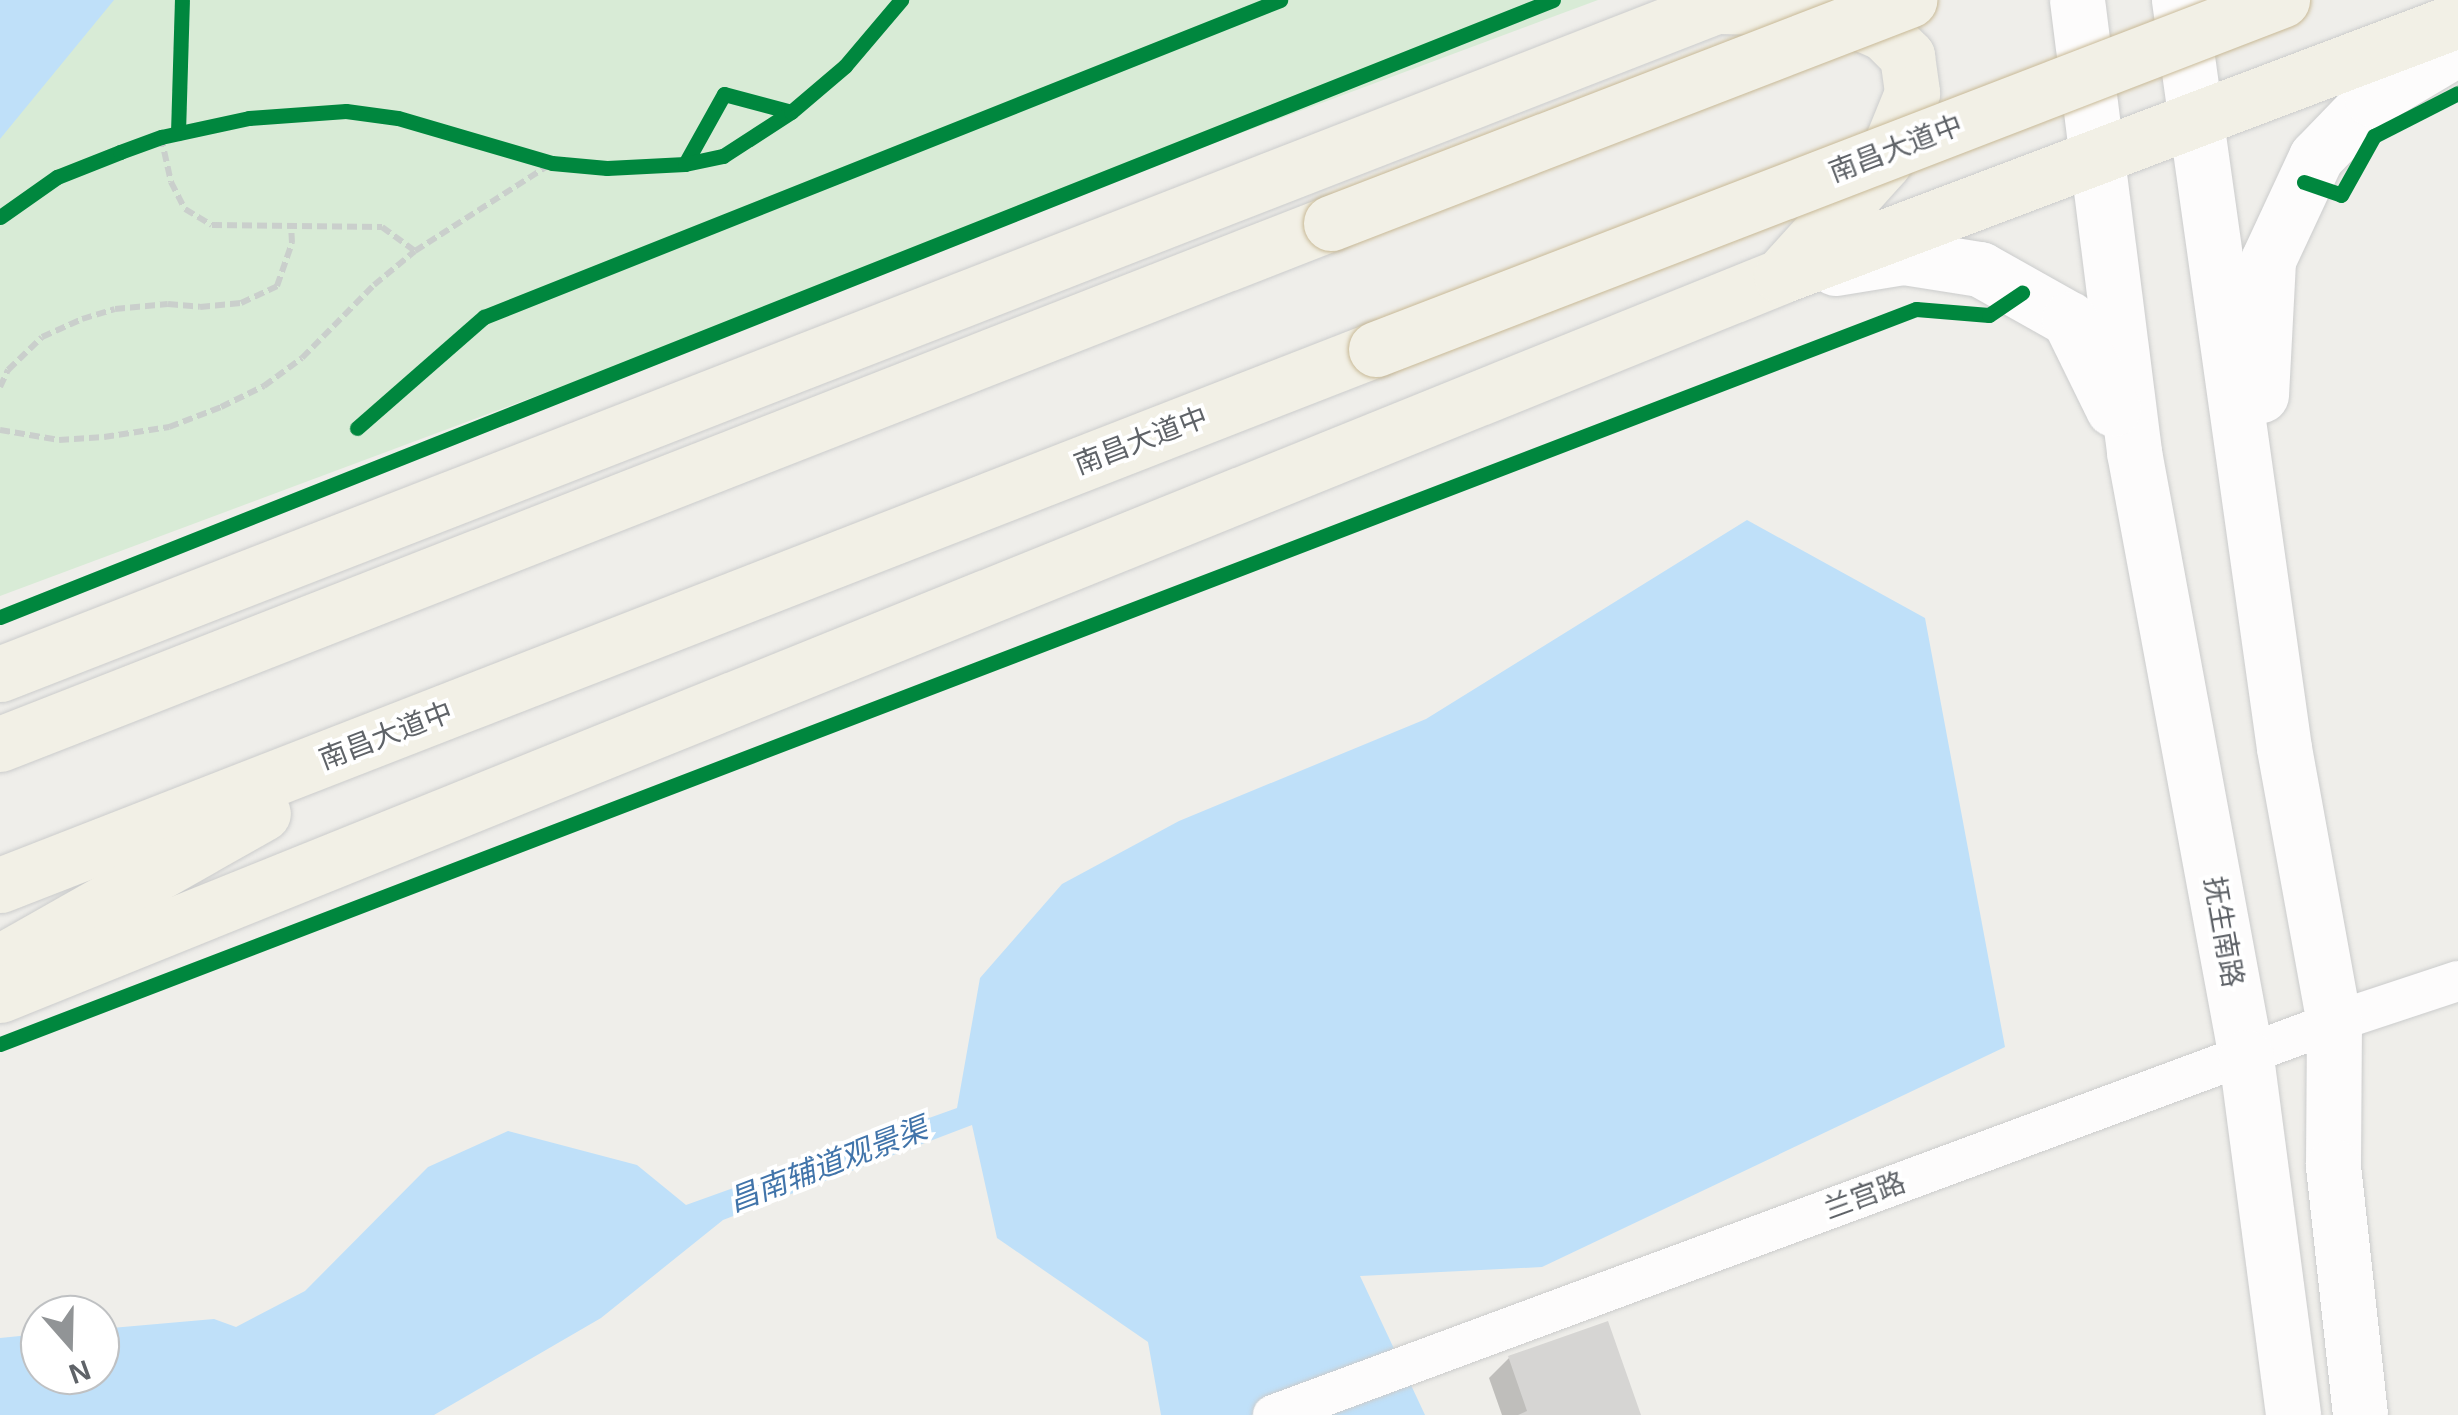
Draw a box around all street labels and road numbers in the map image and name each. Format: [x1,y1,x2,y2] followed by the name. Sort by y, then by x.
[1825,108,1967,190] street label: 南昌大道中
[1070,400,1212,482] street label: 南昌大道中
[315,695,457,777] street label: 南昌大道中
[2197,874,2249,990] street label: 抚生南路
[1820,1166,1910,1226] street label: 兰宫路

